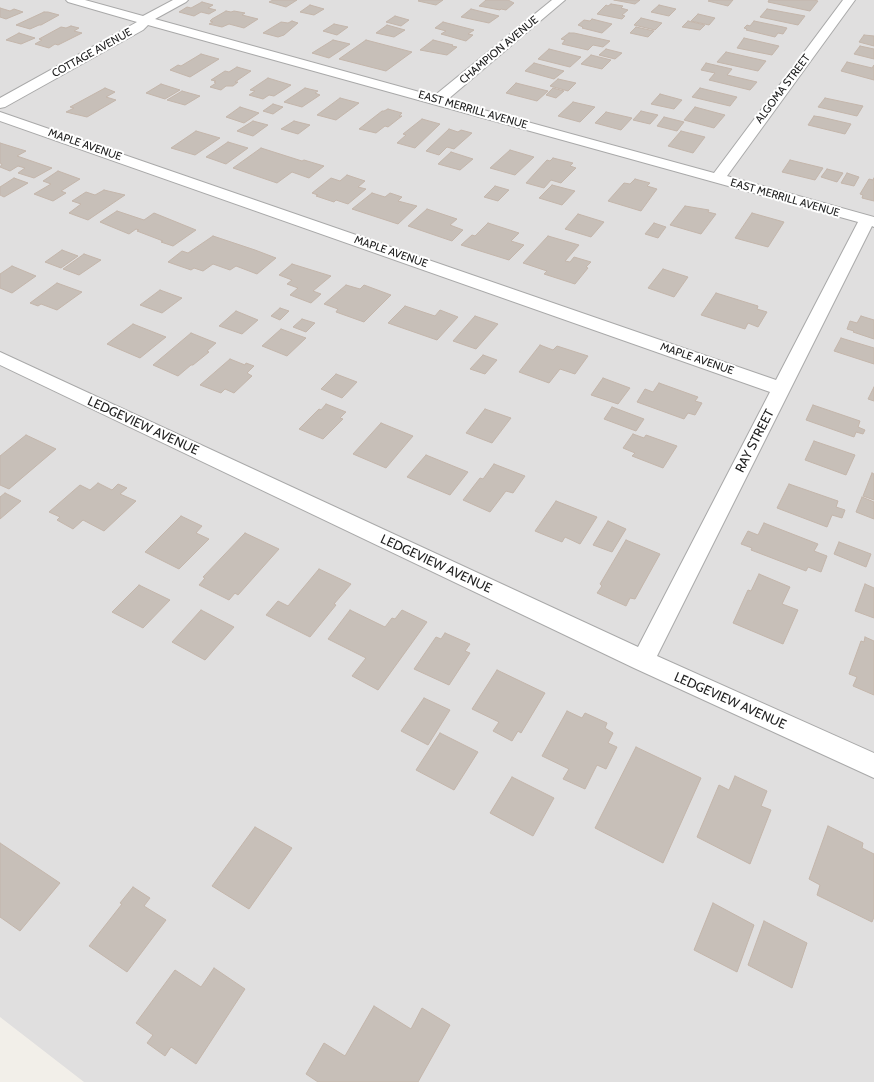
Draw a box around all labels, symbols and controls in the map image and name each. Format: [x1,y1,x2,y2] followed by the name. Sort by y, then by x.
[457,13,541,87] street label: CHAMPION AVENUE
[50,26,134,80] street label: COTTAGE AVENUE
[753,52,813,126] street label: ALGOMA STREET
[417,88,529,132] street label: EAST MERRILL AVENUE
[46,126,124,164] street label: MAPLE AVENUE
[729,176,841,220] street label: EAST MERRILL AVENUE
[352,233,430,271] street label: MAPLE AVENUE
[658,340,736,378] street label: MAPLE AVENUE
[85,393,201,459] street label: LEDGEVIEW AVENUE
[732,407,778,475] street label: RAY STREET
[378,531,494,597] street label: LEDGEVIEW AVENUE
[672,669,788,733] street label: LEDGEVIEW AVENUE

